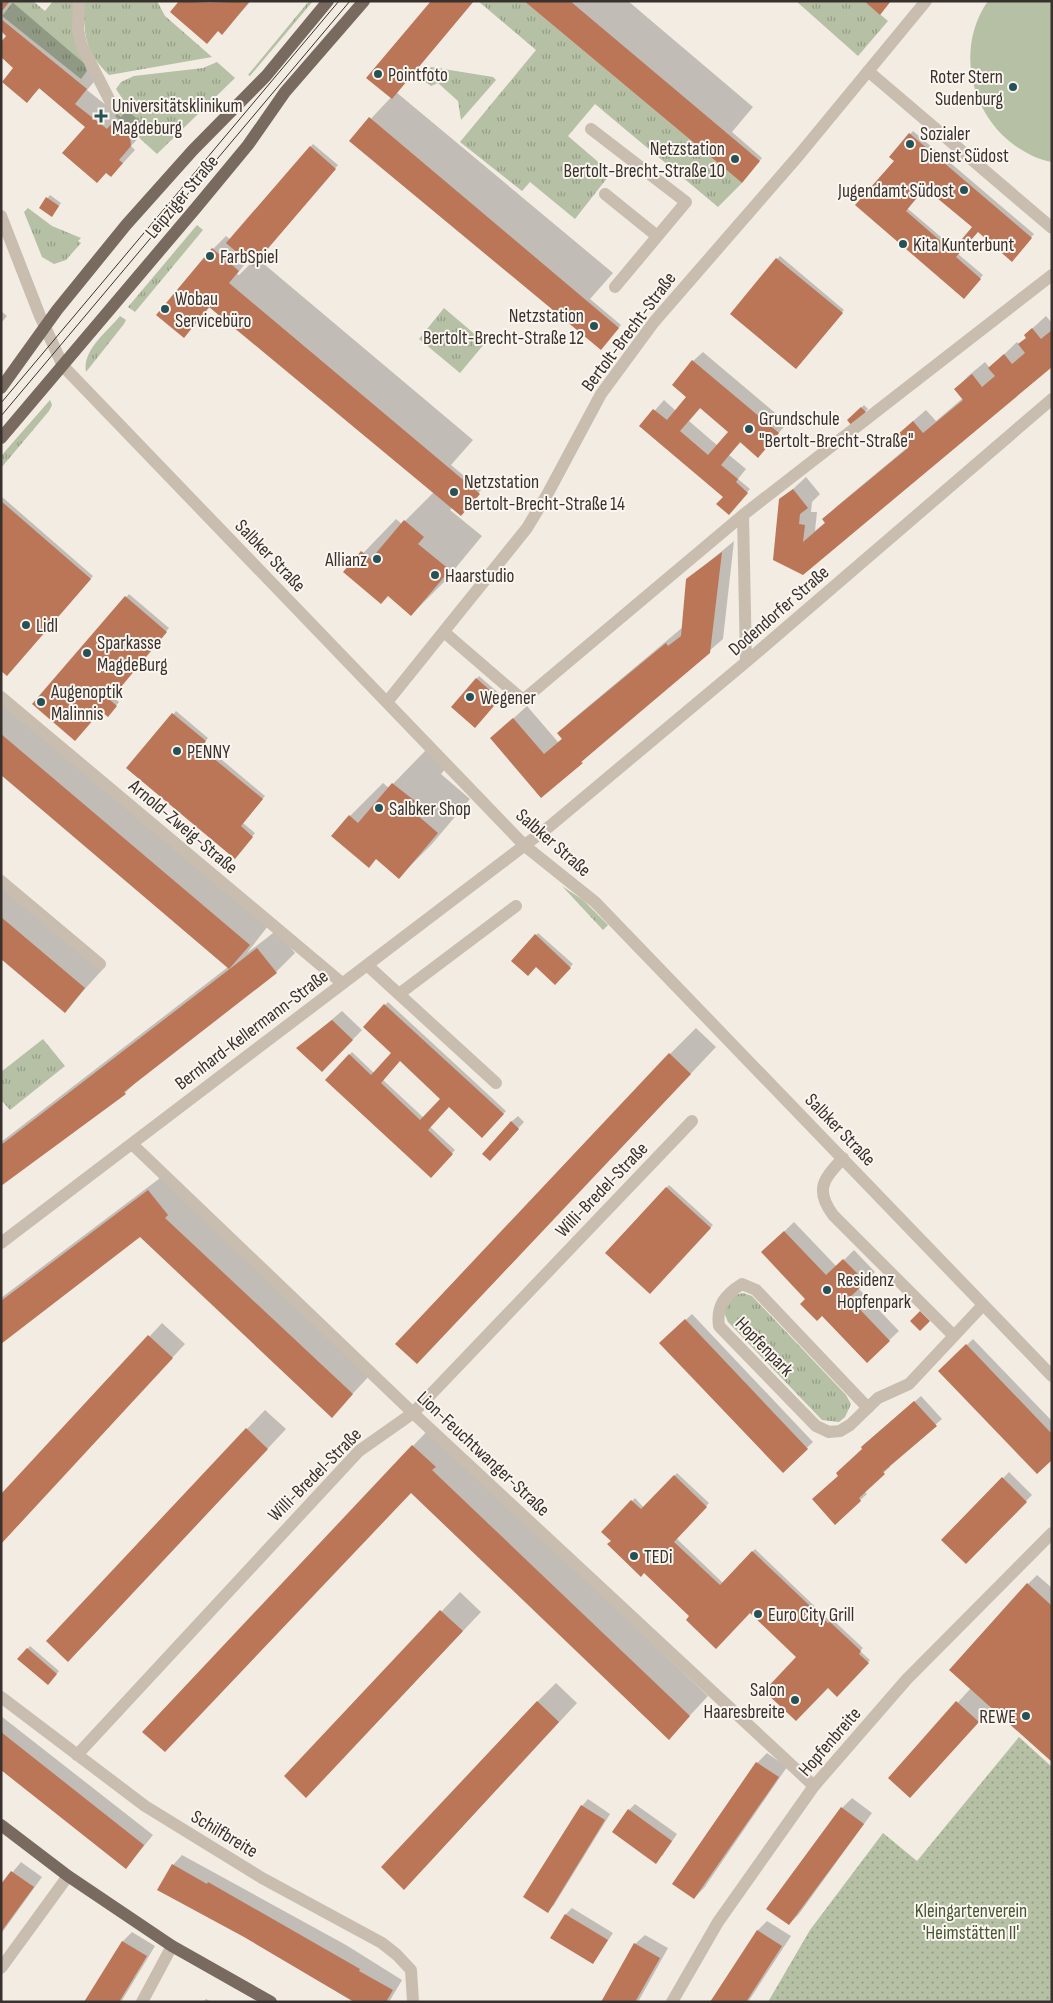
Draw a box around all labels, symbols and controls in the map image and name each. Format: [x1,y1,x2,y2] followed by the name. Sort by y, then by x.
[388,64,448,87] place label: Pointfoto
[930,66,1003,111] place label: Roter Stern Sudenburg
[372,68,384,80] marker: Pointfoto
[1007,81,1019,93] marker: Roter Stern Sudenburg
[112,95,243,140] place label: Universitätsklinikum Magdeburg
[94,109,108,123] marker: Universitätsklinikum Magdeburg
[920,123,1009,168] place label: Sozialer Dienst Südost
[564,138,725,183] place label: Netzstation Bertolt-Brecht-Straße 10
[904,138,916,150] marker: Sozialer Dienst Südost
[141,151,224,243] street label: Leipziger Straße
[729,153,741,165] marker: Netzstation Bertolt-Brecht-Straße 10
[837,180,954,203] place label: Jugendamt Südost
[958,184,970,196] marker: Jugendamt Südost
[913,234,1015,257] place label: Kita Kunterbunt
[897,238,909,250] marker: Kita Kunterbunt
[220,246,278,269] place label: FarbSpiel
[204,250,216,262] marker: FarbSpiel
[577,268,682,396] street label: Bertolt-Brecht-Straße
[175,288,251,333] place label: Wobau Servicebüro
[159,303,171,315] marker: Wobau Servicebüro
[423,305,584,350] place label: Netzstation Bertolt-Brecht-Straße 12
[588,320,600,332] marker: Netzstation Bertolt-Brecht-Straße 12
[759,408,913,453] place label: Grundschule "Bertolt-Brecht-Straße"
[743,423,755,435] marker: Grundschule "Bertolt-Brecht-Straße"
[464,471,625,516] place label: Netzstation Bertolt-Brecht-Straße 14
[448,486,460,498] marker: Netzstation Bertolt-Brecht-Straße 14
[230,515,310,597] street label: Salbker Straße
[324,549,367,572] place label: Allianz
[371,553,383,565] marker: Allianz
[724,561,834,661] street label: Dodendorfer Straße
[445,565,514,588] place label: Haarstudio
[429,569,441,581] marker: Haarstudio
[36,615,58,638] place label: Lidl
[20,619,32,631] marker: Lidl
[97,632,168,677] place label: Sparkasse MagdeBurg
[81,647,93,659] marker: Sparkasse MagdeBurg
[50,681,123,726] place label: Augenoptik Malinnis
[480,687,537,710] place label: Wegener
[464,691,476,703] marker: Wegener
[35,696,47,708] marker: Augenoptik Malinnis
[187,741,230,764] place label: PENNY
[171,745,183,757] marker: PENNY
[123,774,242,879] street label: Arnold-Zweig-Straße
[389,798,471,821] place label: Salbker Shop
[373,802,385,814] marker: Salbker Shop
[511,804,595,882] street label: Salbker Straße
[171,965,333,1095] street label: Bernhard-Kellermann-Straße
[800,1089,880,1171] street label: Salbker Straße
[551,1138,653,1242] street label: Willi-Bredel-Straße
[837,1269,912,1314] place label: Residenz Hopfenpark
[821,1284,833,1296] marker: Residenz Hopfenpark
[730,1312,798,1382] street label: Hopfenpark
[412,1387,554,1521] street label: Lion-Feuchtwanger-Straße
[263,1423,367,1527] street label: Willi-Bredel-Straße
[644,1546,672,1569] place label: TEDi
[628,1550,640,1562] marker: TEDi
[768,1604,854,1627] place label: Euro City Grill
[752,1608,764,1620] marker: Euro City Grill
[704,1679,785,1724] place label: Salon Haaresbreite
[789,1694,801,1706] marker: Salon Haaresbreite
[794,1703,866,1781] street label: Hopfenbreite
[979,1706,1016,1729] place label: REWE
[1020,1710,1032,1722] marker: REWE
[187,1805,262,1863] street label: Schilfbreite
[915,1900,1027,1945] park label: Kleingartenverein 'Heimstätten II'

